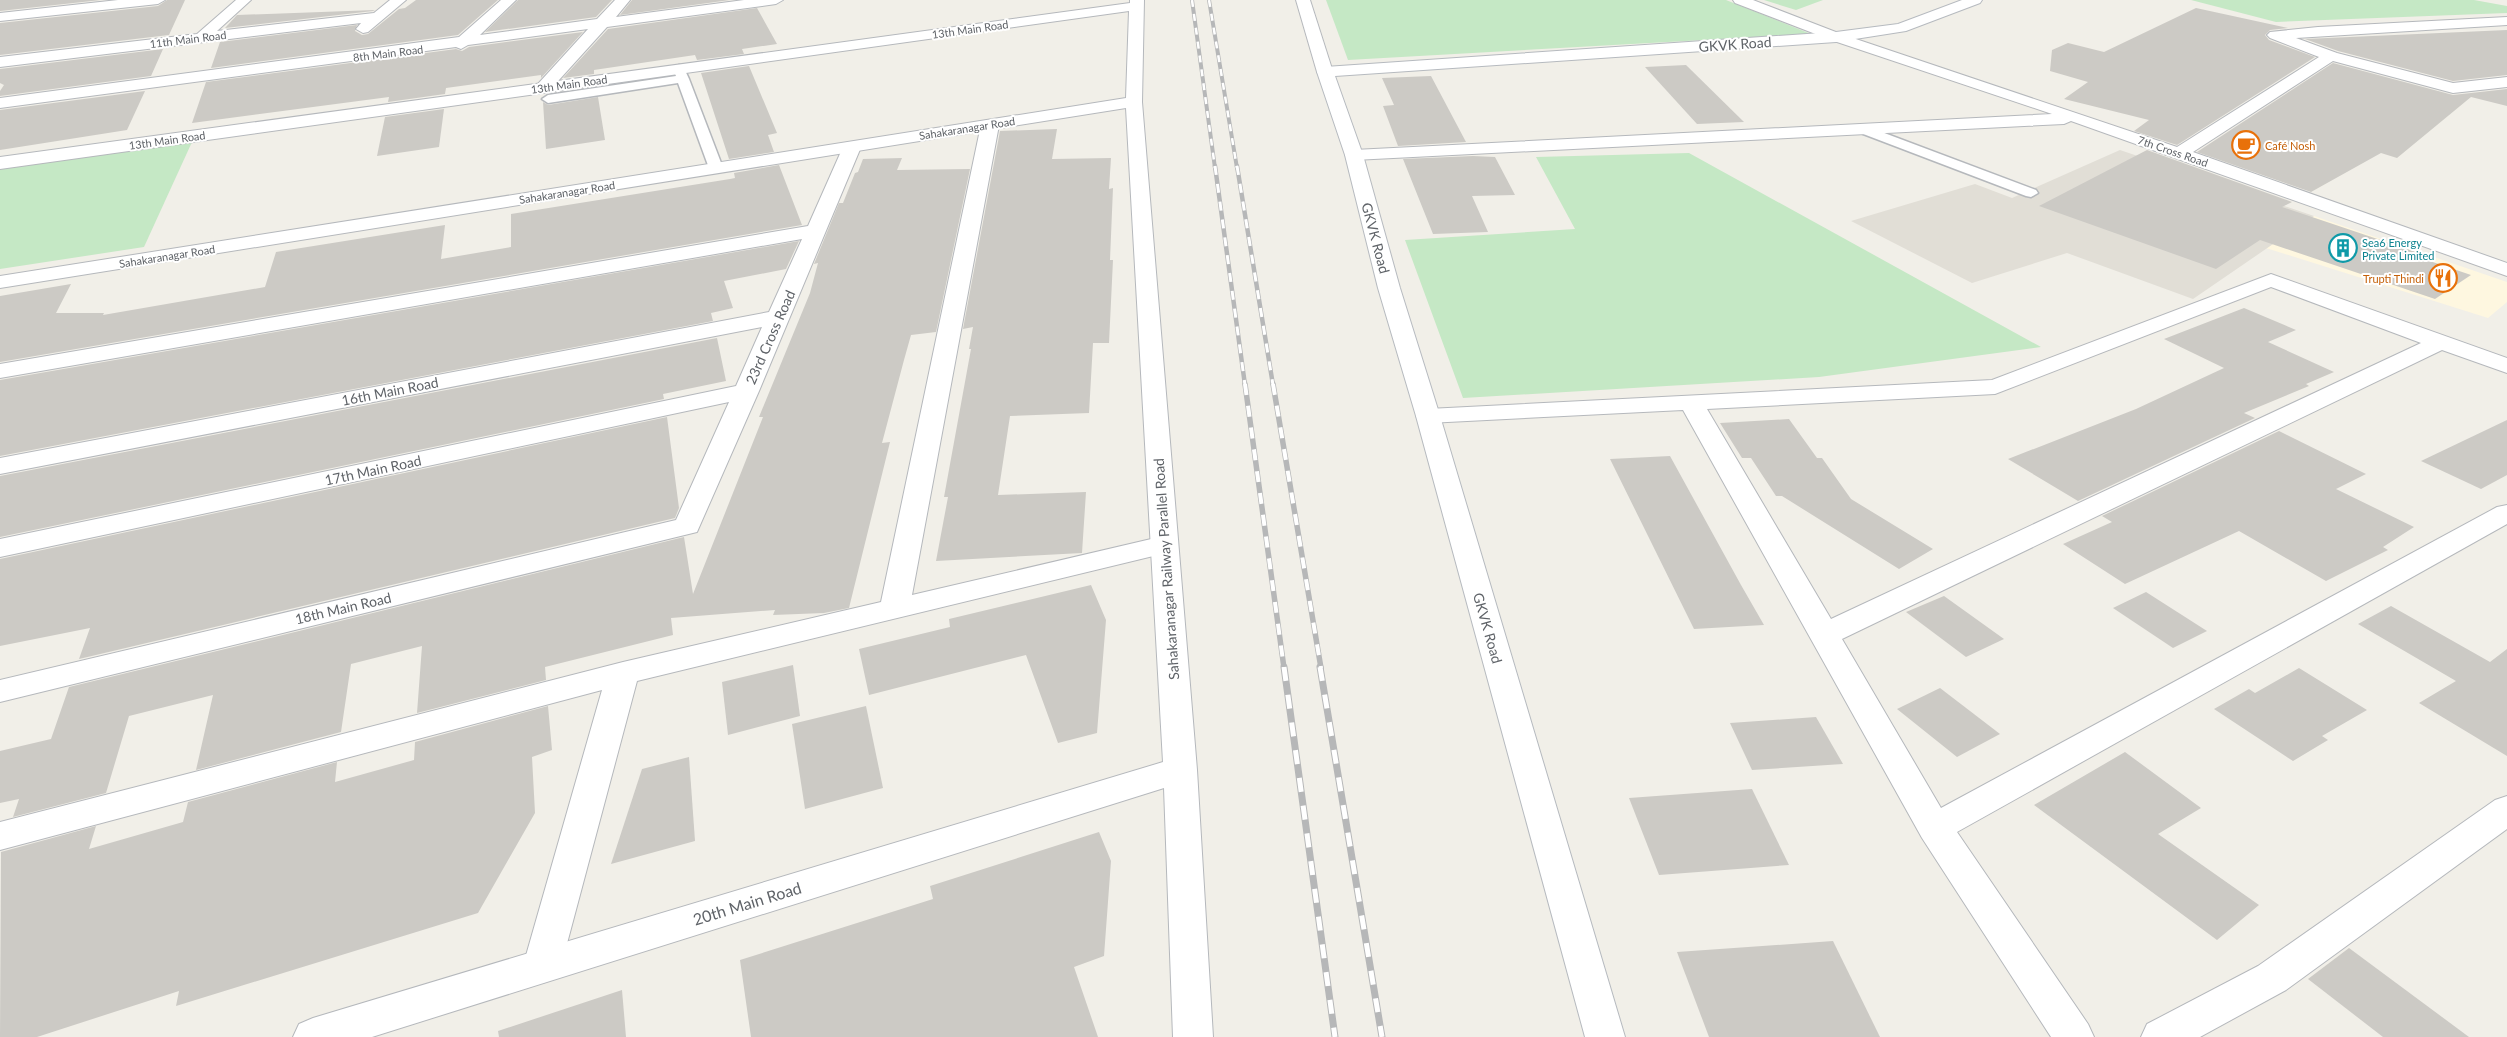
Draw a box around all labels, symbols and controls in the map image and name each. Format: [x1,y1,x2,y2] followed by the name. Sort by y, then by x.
[931,17,1009,41] street label: 13th Main Road
[149,28,227,50] street label: 11th Main Road
[1698,33,1772,55] street label: GKVK Road
[352,42,424,64] street label: 8th Main Road
[530,72,608,96] street label: 13th Main Road
[918,114,1016,142] street label: Sahakaranagar Road
[128,128,206,152] street label: 13th Main Road
[2231,130,2261,160] cafe icon: Café Nosh
[2136,133,2210,169] street label: 7th Cross Road
[2265,139,2315,152] place label: Café Nosh
[518,178,616,206] street label: Sahakaranagar Road
[1358,201,1394,275] street label: GKVK Road
[2328,233,2358,263] building icon: Sea6 Energy Private Limited
[2362,236,2435,262] place label: Sea6 Energy Private Limited
[118,242,216,270] street label: Sahakaranagar Road
[2428,263,2458,293] restaurant icon: Trupti Thindi
[2363,272,2424,285] place label: Trupti Thindi
[742,287,798,387] street label: 23rd Cross Road
[340,373,440,409] street label: 16th Main Road
[323,451,423,489] street label: 17th Main Road
[1150,458,1182,680] street label: Sahakaranagar Railway Parallel Road
[293,589,393,627] street label: 18th Main Road
[1470,591,1506,665] street label: GKVK Road
[691,878,803,928] street label: 20th Main Road

